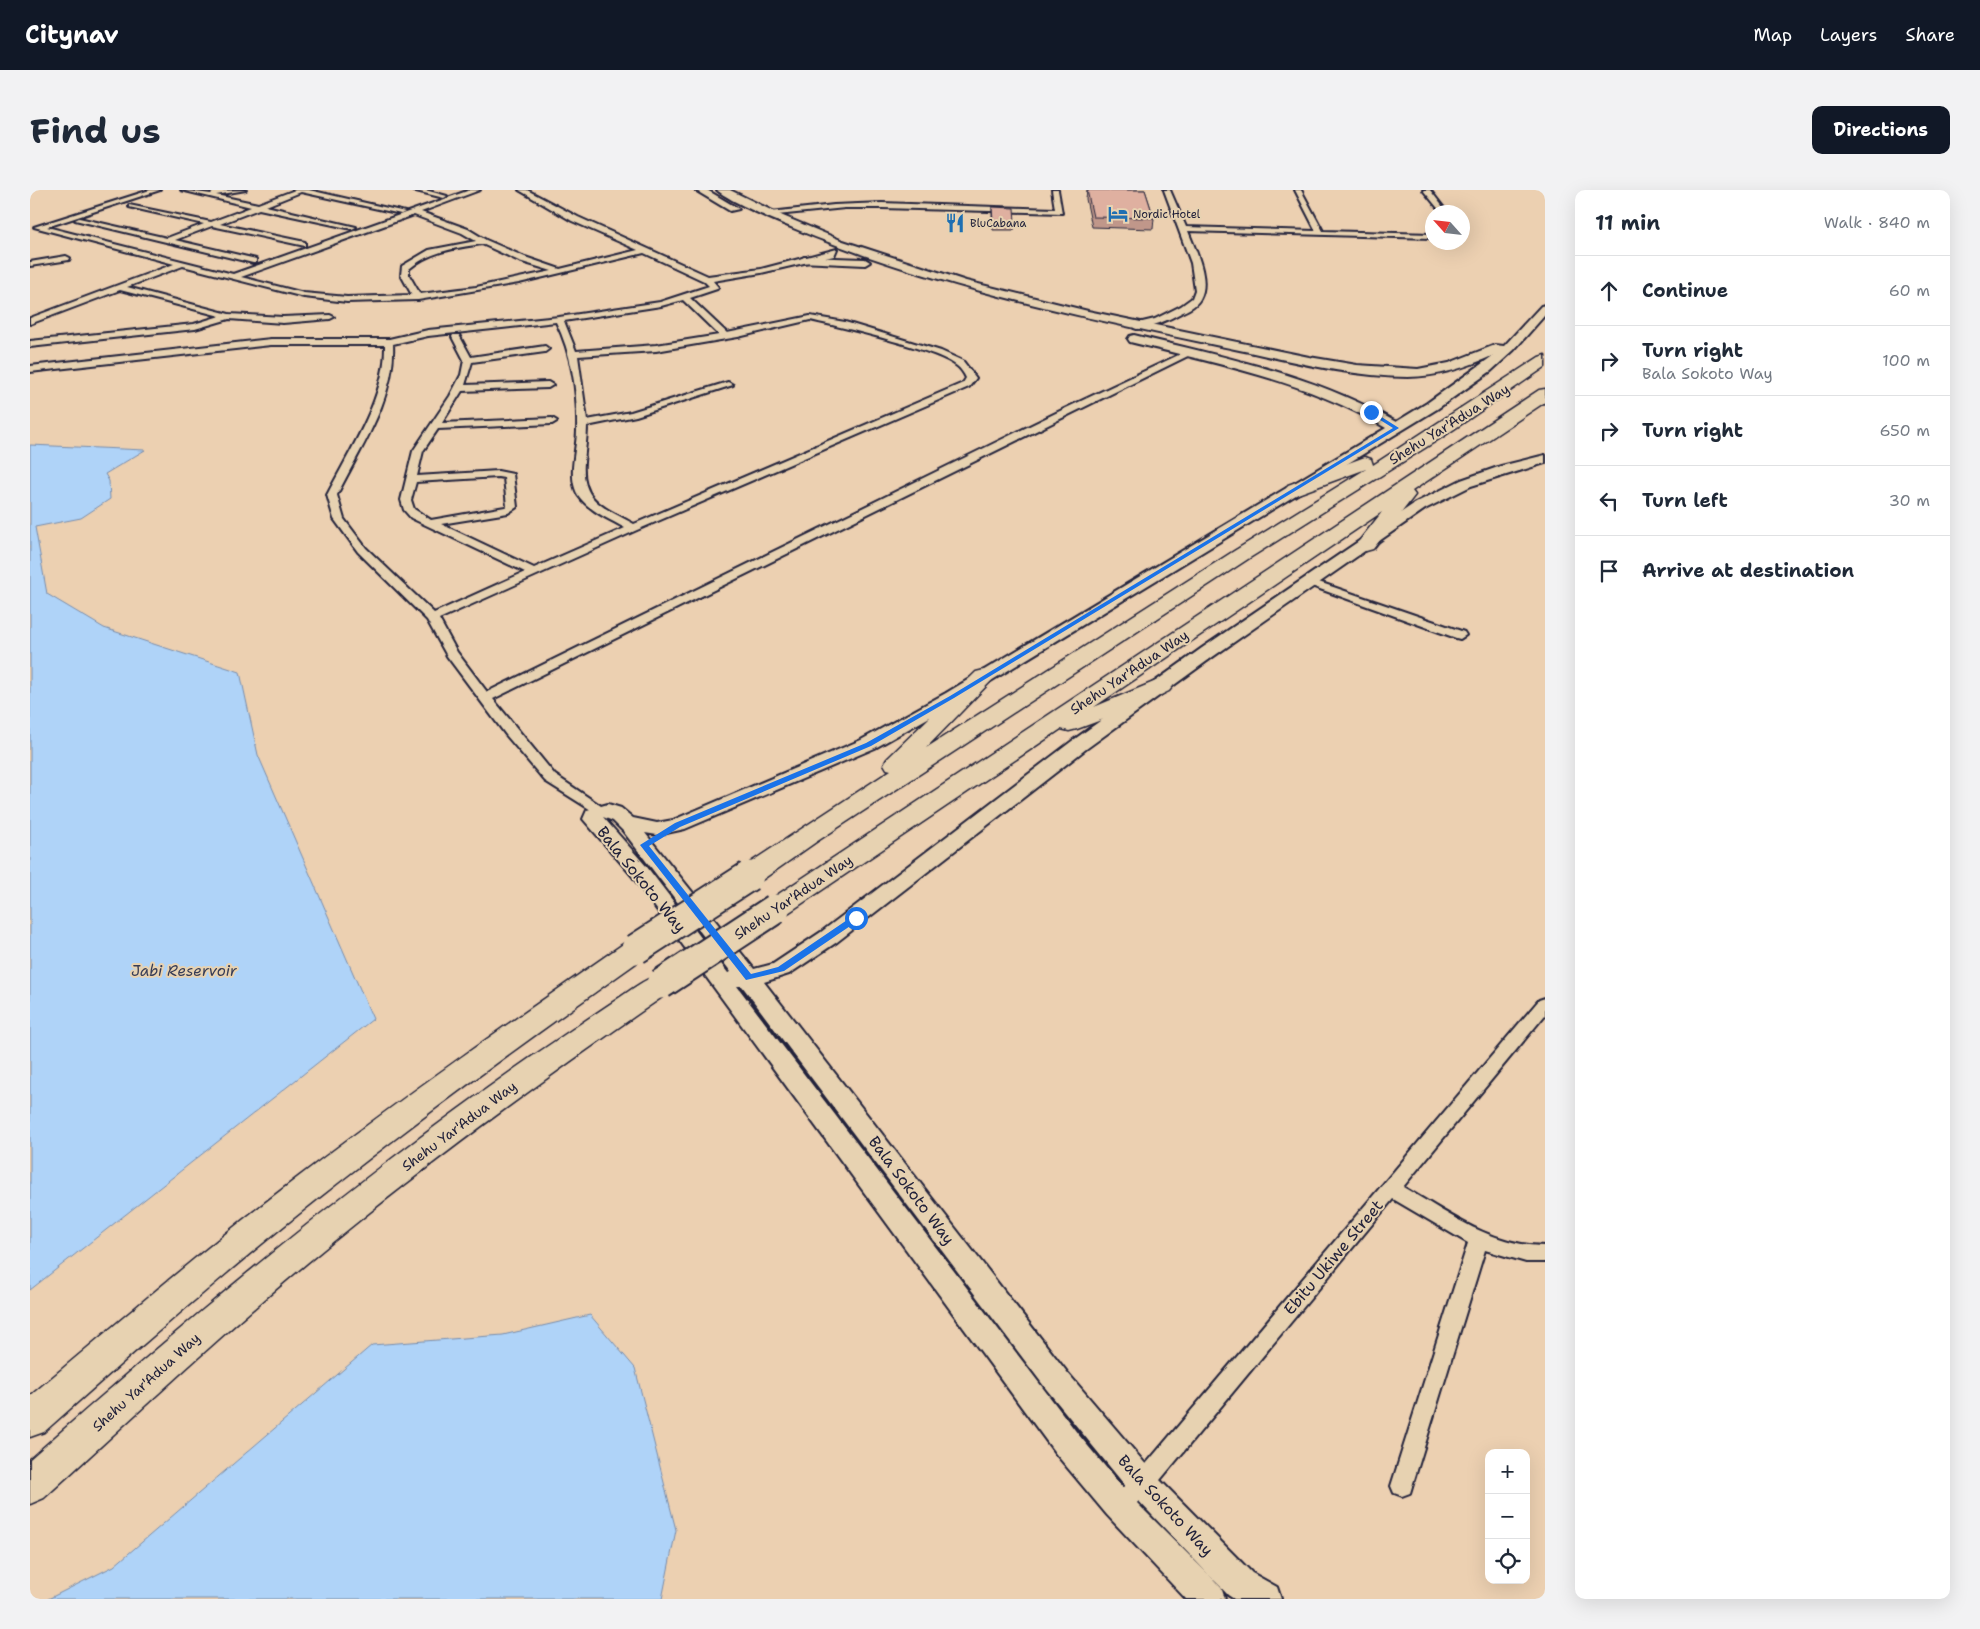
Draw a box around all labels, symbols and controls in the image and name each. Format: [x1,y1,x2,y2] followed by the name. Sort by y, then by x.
[25,19,119,51] text: Citynav
[1754,23,1792,47] text: Map
[1820,23,1877,47] text: Layers
[1905,23,1955,47] text: Share
[1812,106,1950,154] button: Directions
[30,107,161,154] text: Find us
[1107,203,1129,225] hotel icon: Nordic Hotel
[1425,205,1470,250] north arrow
[1133,207,1201,222] place label: Nordic Hotel
[1595,209,1660,237] text: 11 min
[944,212,966,234] restaurant icon: BluCabana
[1824,212,1930,233] text: Walk · 840 m
[970,216,1026,231] place label: BluCabana
[1595,277,1623,305] icon: ahead
[1642,278,1728,303] text: Continue
[1889,280,1930,301] text: 60 m
[1642,338,1743,363] text: Turn right
[1595,347,1623,375] icon: right
[1882,350,1930,371] text: 100 m
[1642,363,1773,384] text: Bala Sokoto Way
[1385,380,1513,468] street label: Shehu Yar'Adua Way
[1360,401,1383,424] route end
[1595,417,1623,445] icon: right
[1642,418,1743,443] text: Turn right
[1879,420,1930,441] text: 650 m
[1595,487,1623,515] icon: left
[1642,488,1728,513] text: Turn left
[1889,490,1930,511] text: 30 m
[1595,557,1623,585] icon: arrive
[1642,558,1854,583] text: Arrive at destination
[1066,626,1192,718] street label: Shehu Yar'Adua Way
[592,822,691,937] street label: Bala Sokoto Way
[730,851,856,943] street label: Shehu Yar'Adua Way
[845,907,868,930] route start
[131,961,238,981] water label: Jabi Reservoir
[398,1077,520,1175] street label: Shehu Yar'Adua Way
[864,1132,959,1249] street label: Bala Sokoto Way
[1279,1195,1388,1319] street label: Ebitu Ukiwe Street
[88,1329,204,1435] street label: Shehu Yar'Adua Way
[1485,1449,1530,1584] map controls
[1485,1449,1530,1494] button: +
[1113,1450,1218,1560] street label: Bala Sokoto Way
[1485,1494,1530,1539] button: −
[1485,1539,1530,1584] button: locate

